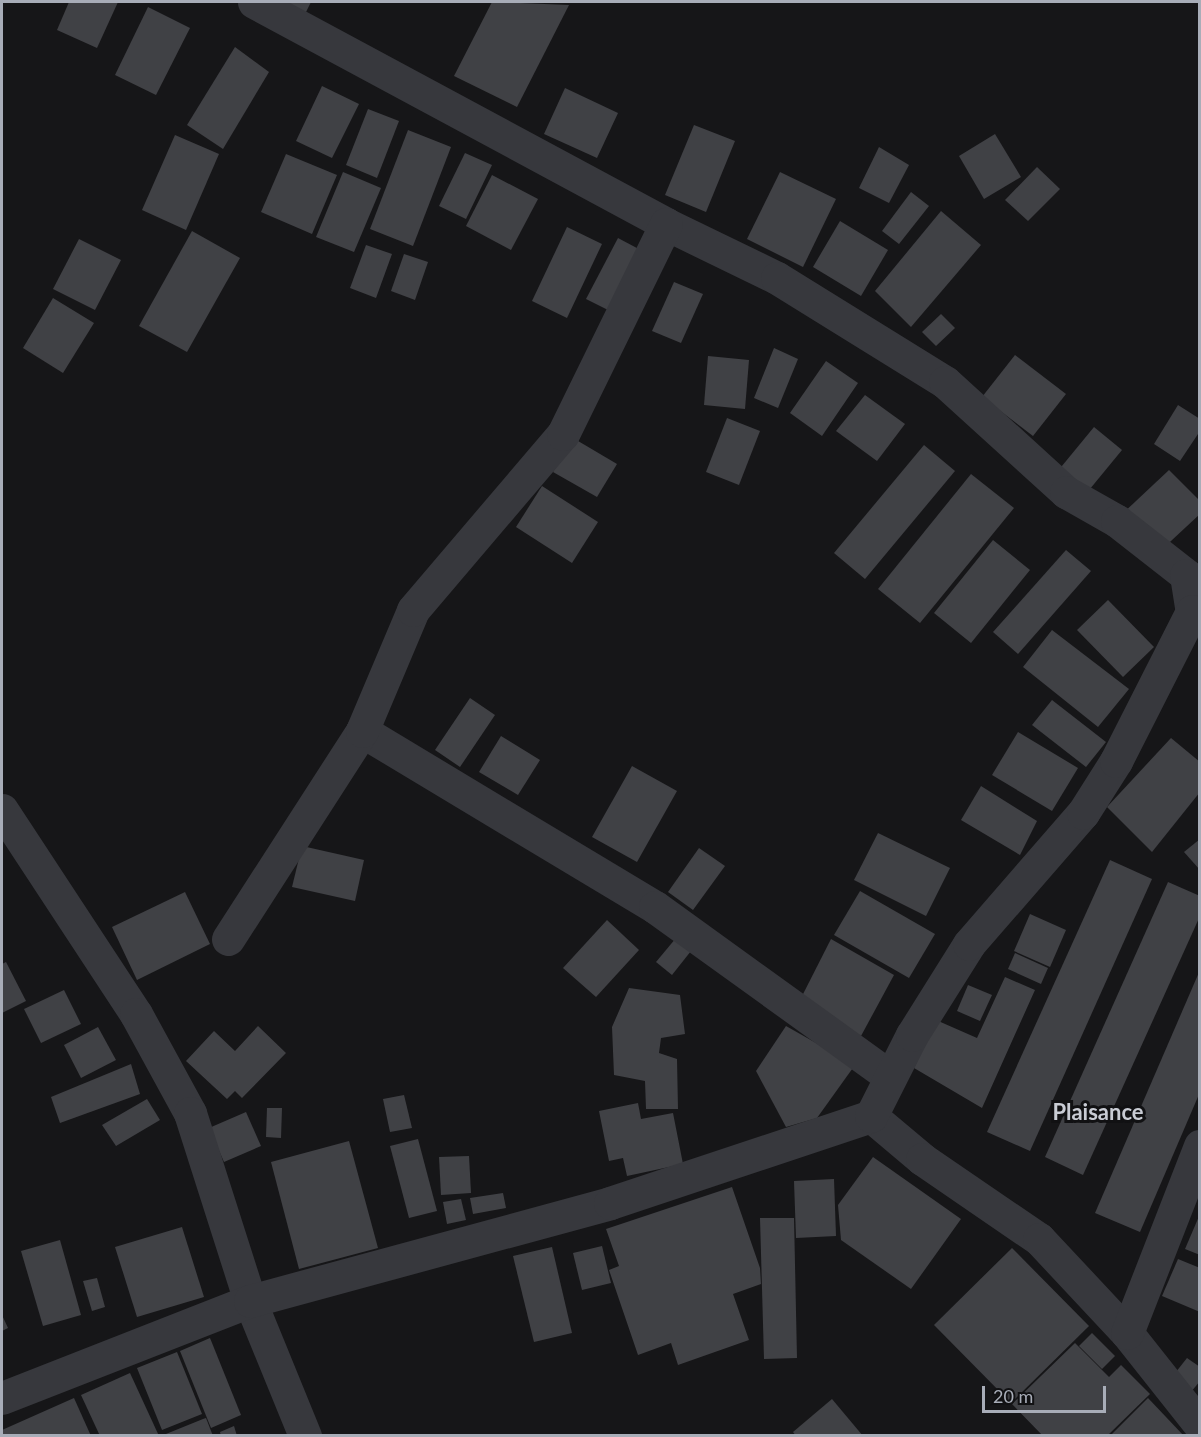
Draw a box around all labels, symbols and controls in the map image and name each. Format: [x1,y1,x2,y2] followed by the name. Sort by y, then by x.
[1052,1099,1144,1125] district label: Plaisance
[985,1374,1110,1412] scale bar
[993,1385,1033,1407] text: 20 m

